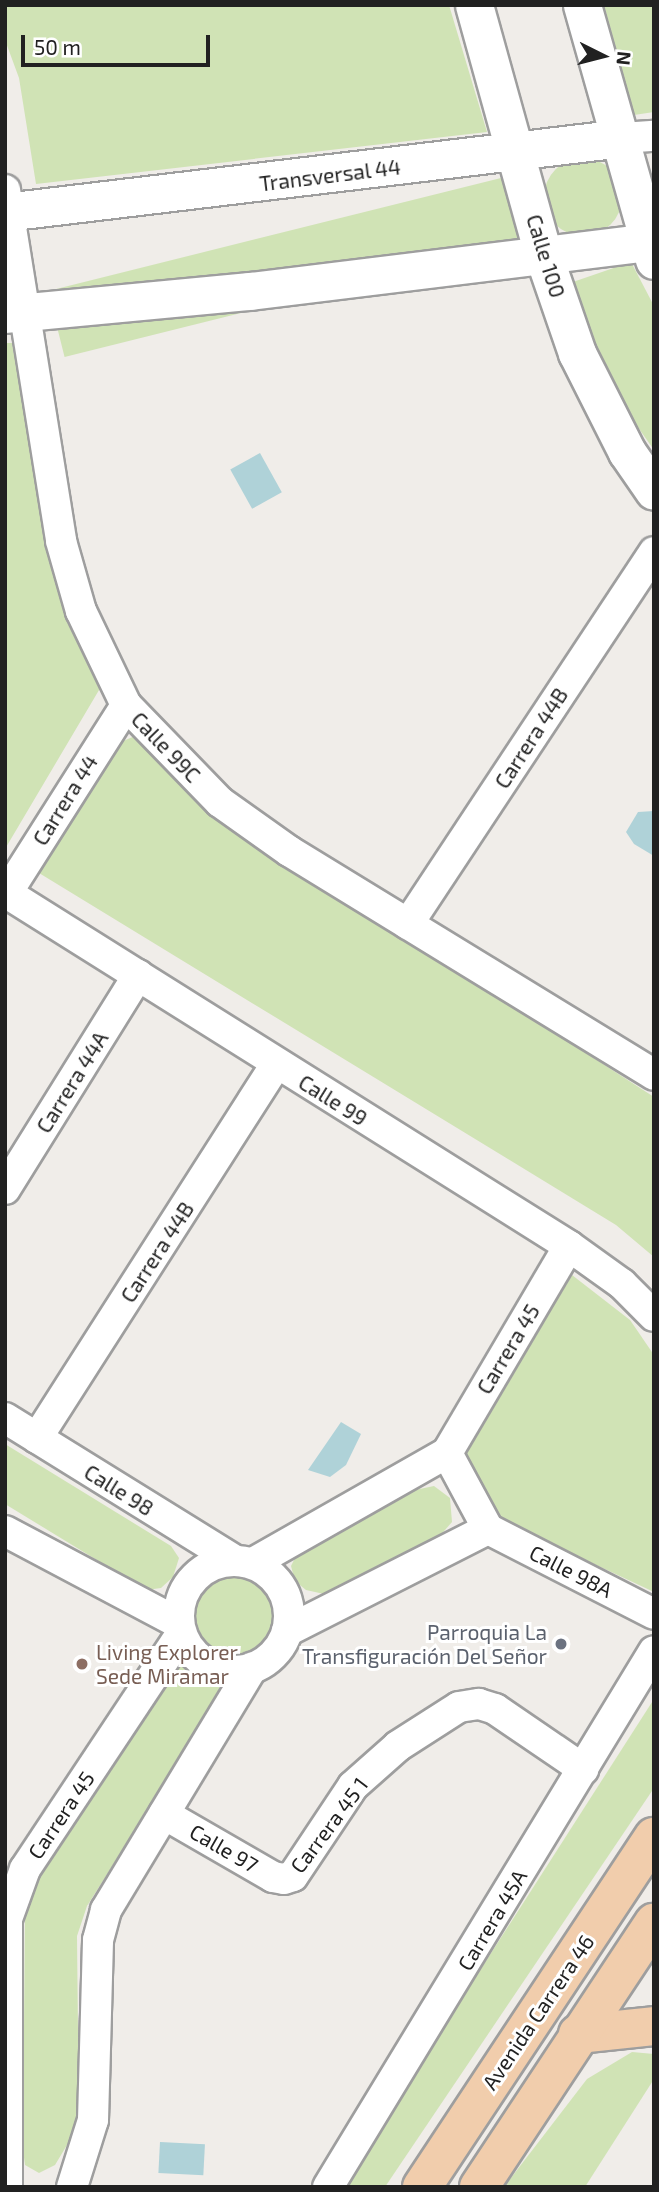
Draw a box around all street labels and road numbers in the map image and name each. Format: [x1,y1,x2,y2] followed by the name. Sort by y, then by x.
[258,154,402,196] street label: Transversal 44
[521,211,571,301] street label: Calle 100
[489,683,573,793] street label: Carrera 44B
[126,707,206,787] street label: Calle 99C
[27,750,103,850] street label: Carrera 44
[31,1027,113,1137] street label: Carrera 44A
[294,1069,372,1131] street label: Calle 99
[115,1197,199,1307] street label: Carrera 44B
[471,1300,545,1398] street label: Carrera 45
[80,1459,158,1521] street label: Calle 98
[525,1539,617,1603] street label: Calle 98A
[23,1766,99,1864] street label: Carrera 45
[285,1772,373,1878] street label: Carrera 45 1
[185,1818,263,1878] street label: Calle 97
[452,1865,532,1975] street label: Carrera 45A
[477,1930,599,2094] street label: Avenida Carrera 46

